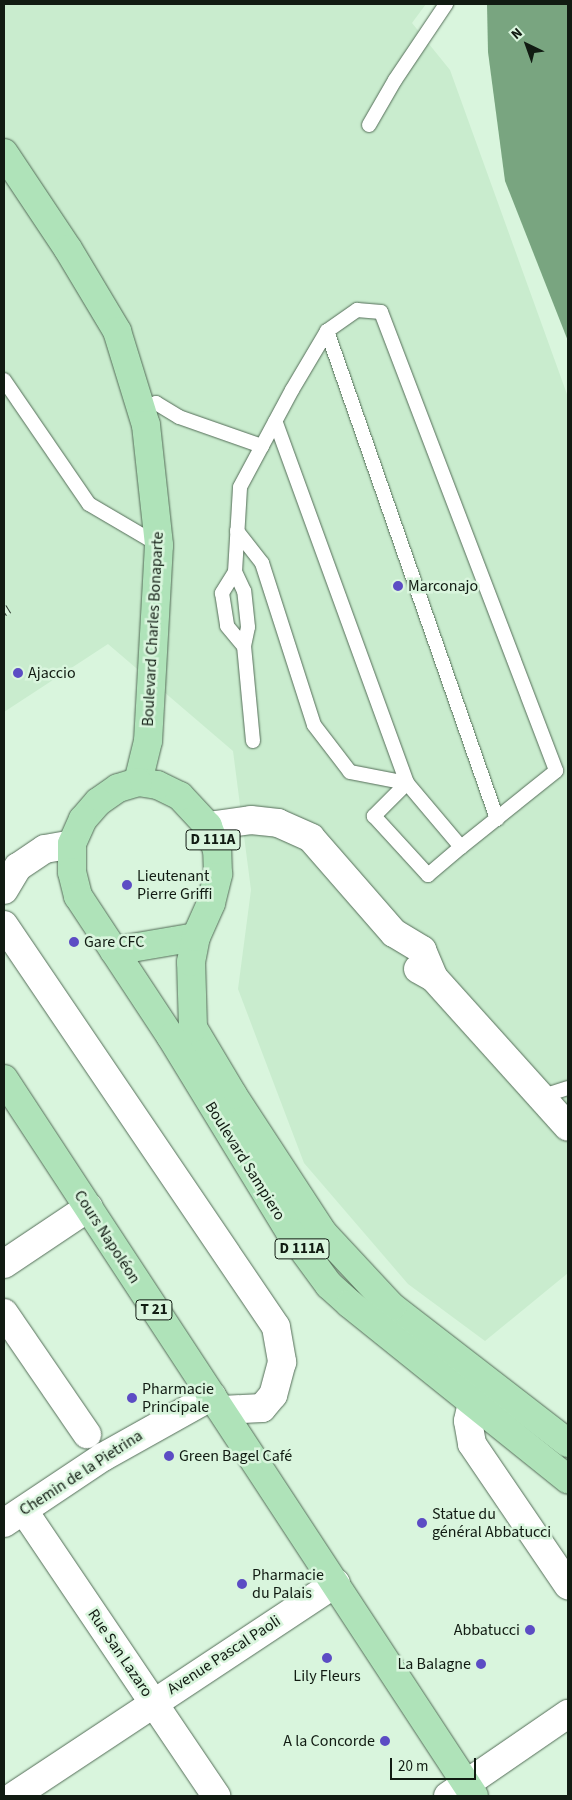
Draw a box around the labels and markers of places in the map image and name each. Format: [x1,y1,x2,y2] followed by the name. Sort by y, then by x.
[408,576,478,596] place label: Marconajo
[392,580,404,592] marker: Marconajo
[28,663,76,683] place label: Ajaccio
[12,667,24,679] marker: Ajaccio
[137,866,213,904] place label: Lieutenant Pierre Griffi
[121,879,133,891] marker: Lieutenant Pierre Griffi
[84,932,144,952] place label: Gare CFC
[68,936,80,948] marker: Gare CFC
[142,1379,214,1417] place label: Pharmacie Principale
[126,1392,138,1404] marker: Pharmacie Principale
[179,1446,292,1466] place label: Green Bagel Café
[163,1450,175,1462] marker: Green Bagel Café
[432,1504,551,1542] place label: Statue du général Abbatucci
[416,1517,428,1529] marker: Statue du général Abbatucci
[252,1565,324,1603] place label: Pharmacie du Palais
[236,1578,248,1590] marker: Pharmacie du Palais
[454,1620,520,1640] place label: Abbatucci
[524,1624,536,1636] marker: Abbatucci
[321,1652,333,1664] marker: Lily Fleurs
[398,1654,471,1674] place label: La Balagne
[475,1658,487,1670] marker: La Balagne
[293,1666,361,1686] place label: Lily Fleurs
[283,1731,375,1751] place label: A la Concorde
[379,1735,391,1747] marker: A la Concorde

